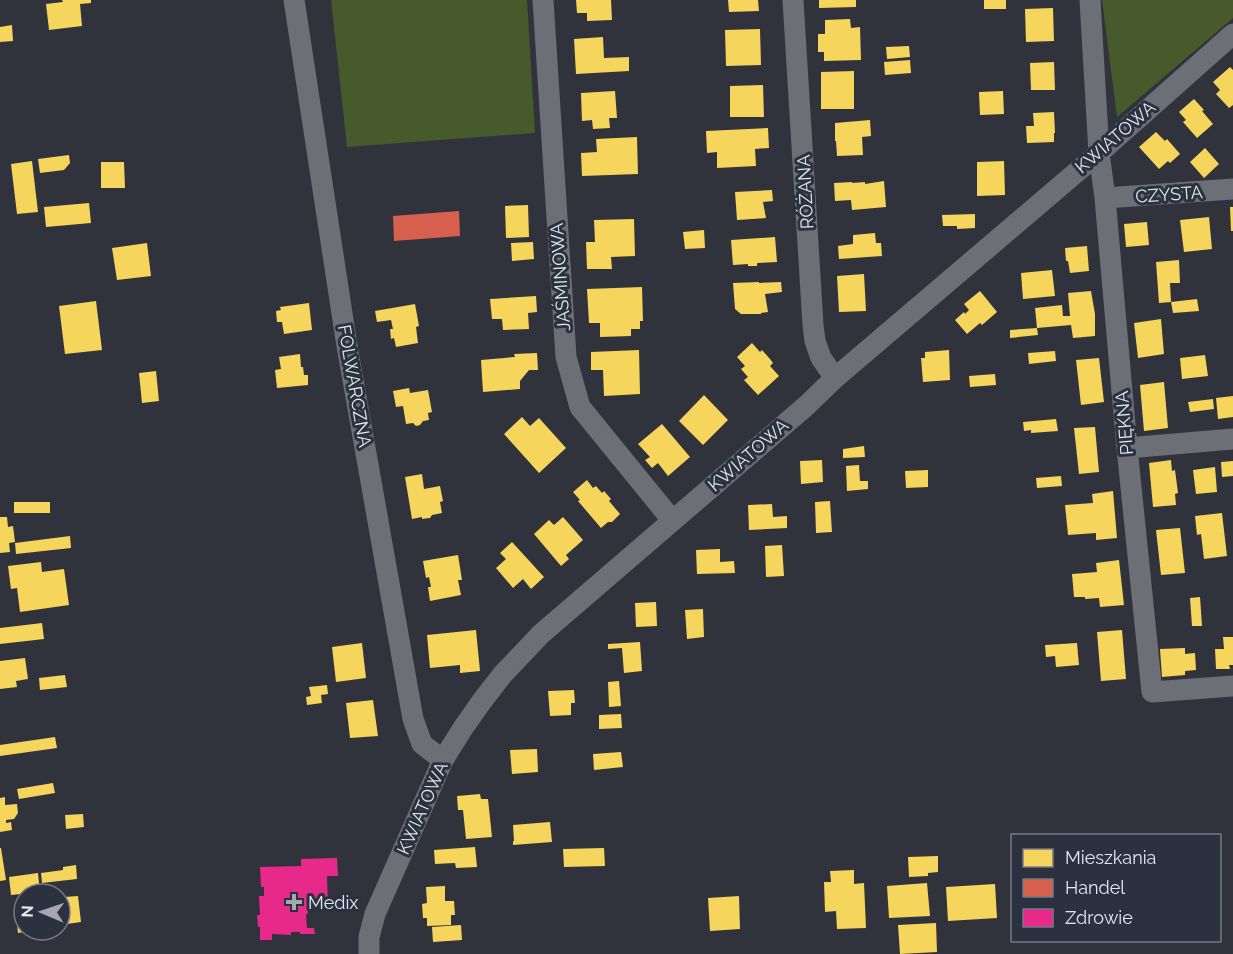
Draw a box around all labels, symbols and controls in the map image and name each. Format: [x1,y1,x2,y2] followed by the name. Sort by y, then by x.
[1071,96,1159,178] street label: KWIATOWA
[792,154,817,230] street label: RÓŻANA
[1134,181,1204,207] street label: CZYSTA
[545,222,574,332] street label: JAŚMINOWA
[334,323,376,449] street label: FOLWARCZNA
[1111,390,1137,456] street label: PIĘKNA
[704,414,792,496] street label: KWIATOWA
[392,758,452,858] street label: KWIATOWA
[1011,834,1221,942] legend
[1065,847,1156,868] text: Mieszkania
[1065,877,1125,898] text: Handel
[12,882,72,942] north arrow
[308,892,358,913] place label: Medix
[285,893,303,911] marker: Medix
[18,905,37,918] text: N
[1065,907,1133,928] text: Zdrowie

